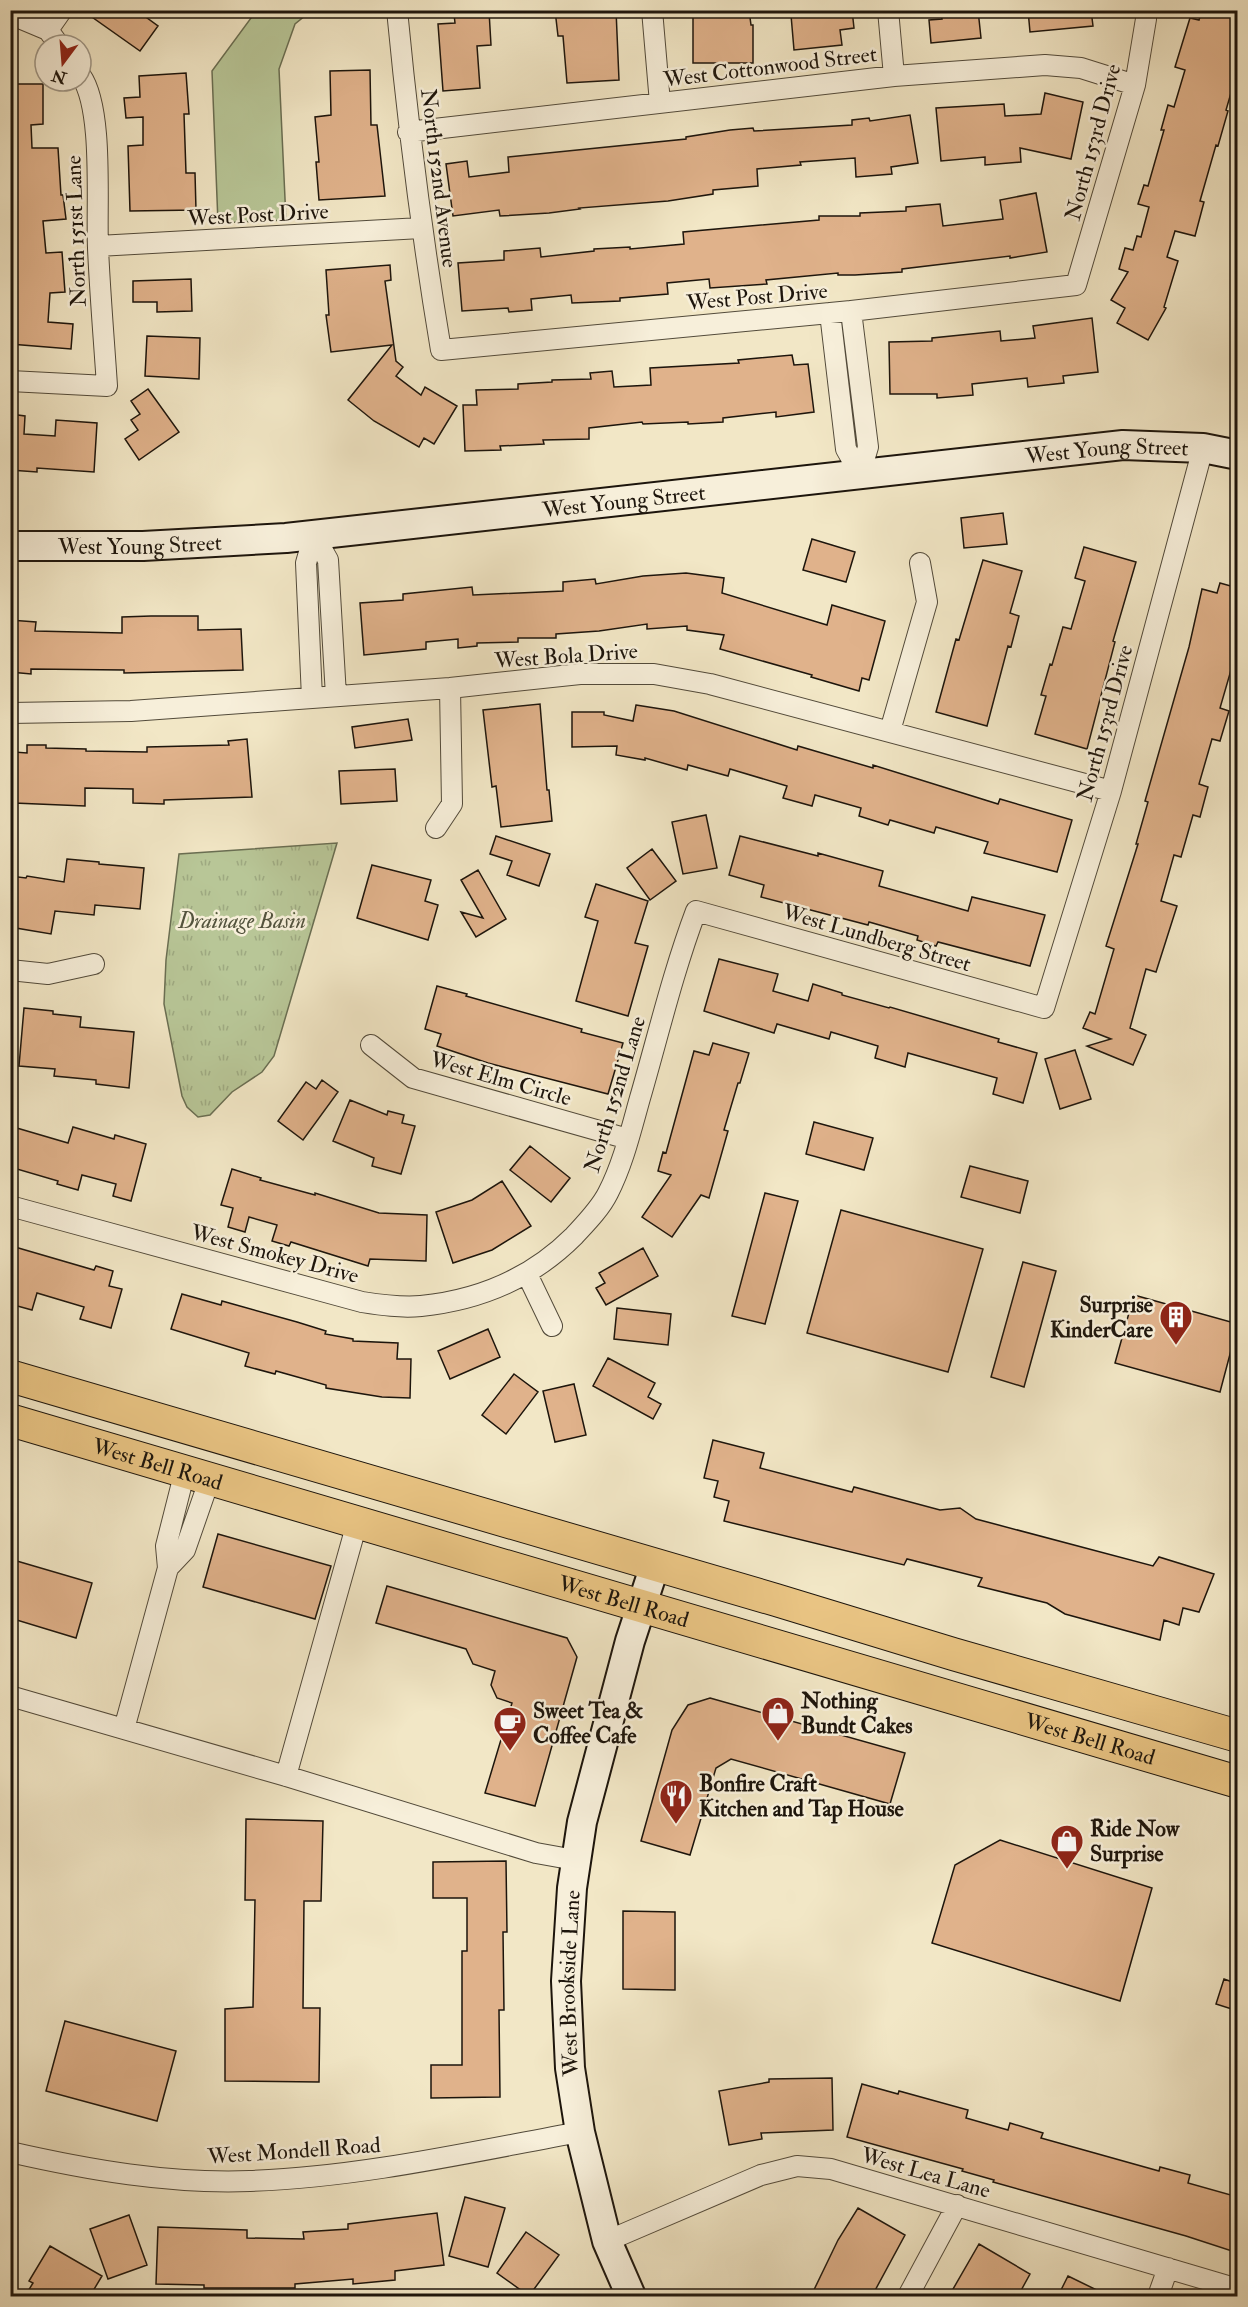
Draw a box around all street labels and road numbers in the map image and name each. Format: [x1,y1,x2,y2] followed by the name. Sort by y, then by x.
[661,40,878,94] street label: West Cottonwood Street
[1059,61,1127,224] street label: North 153rd Drive
[414,87,464,269] street label: North 152nd Avenue
[59,155,93,307] street label: North 151st Lane
[186,197,329,233] street label: West Post Drive
[684,277,829,317] street label: West Post Drive
[1023,432,1189,471] street label: West Young Street
[540,479,707,525] street label: West Young Street
[57,529,223,561] street label: West Young Street
[493,637,639,675] street label: West Bola Drive
[1071,642,1139,805] street label: North 153rd Drive
[778,897,974,978] street label: West Lundberg Street
[578,1013,652,1176] street label: North 152nd Lane
[426,1045,575,1112] street label: West Elm Circle
[187,1218,362,1290] street label: West Smokey Drive
[88,1432,226,1497] street label: West Bell Road
[554,1569,692,1634] street label: West Bell Road
[1020,1707,1158,1772] street label: West Bell Road
[553,1889,587,2078] street label: West Brookside Lane
[206,2131,382,2171] street label: West Mondell Road
[857,2141,994,2205] street label: West Lea Lane

